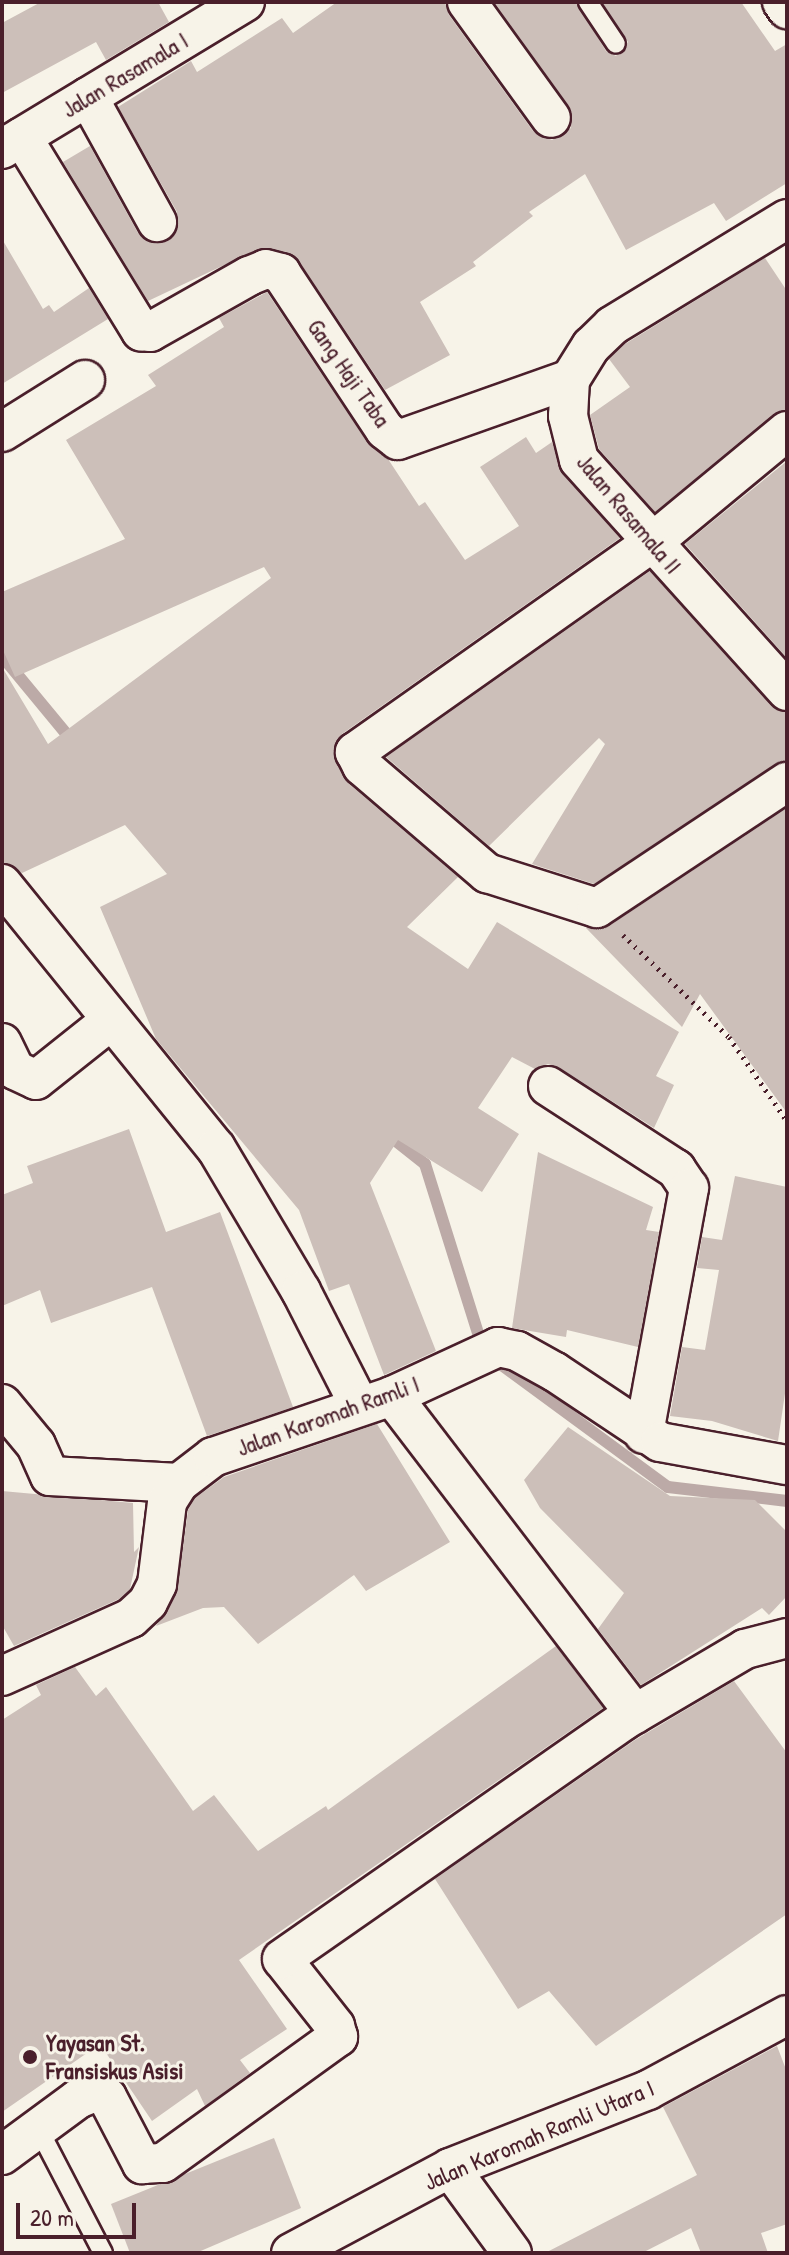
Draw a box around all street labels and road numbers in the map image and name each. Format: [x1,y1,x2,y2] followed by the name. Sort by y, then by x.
[57,26,193,124] street label: Jalan Rasamala I
[301,314,397,432] street label: Gang Haji Taba
[570,448,688,580] street label: Jalan Rasamala II
[233,1370,423,1462] street label: Jalan Karomah Ramli I
[420,2073,658,2197] street label: Jalan Karomah Ramli Utara I

